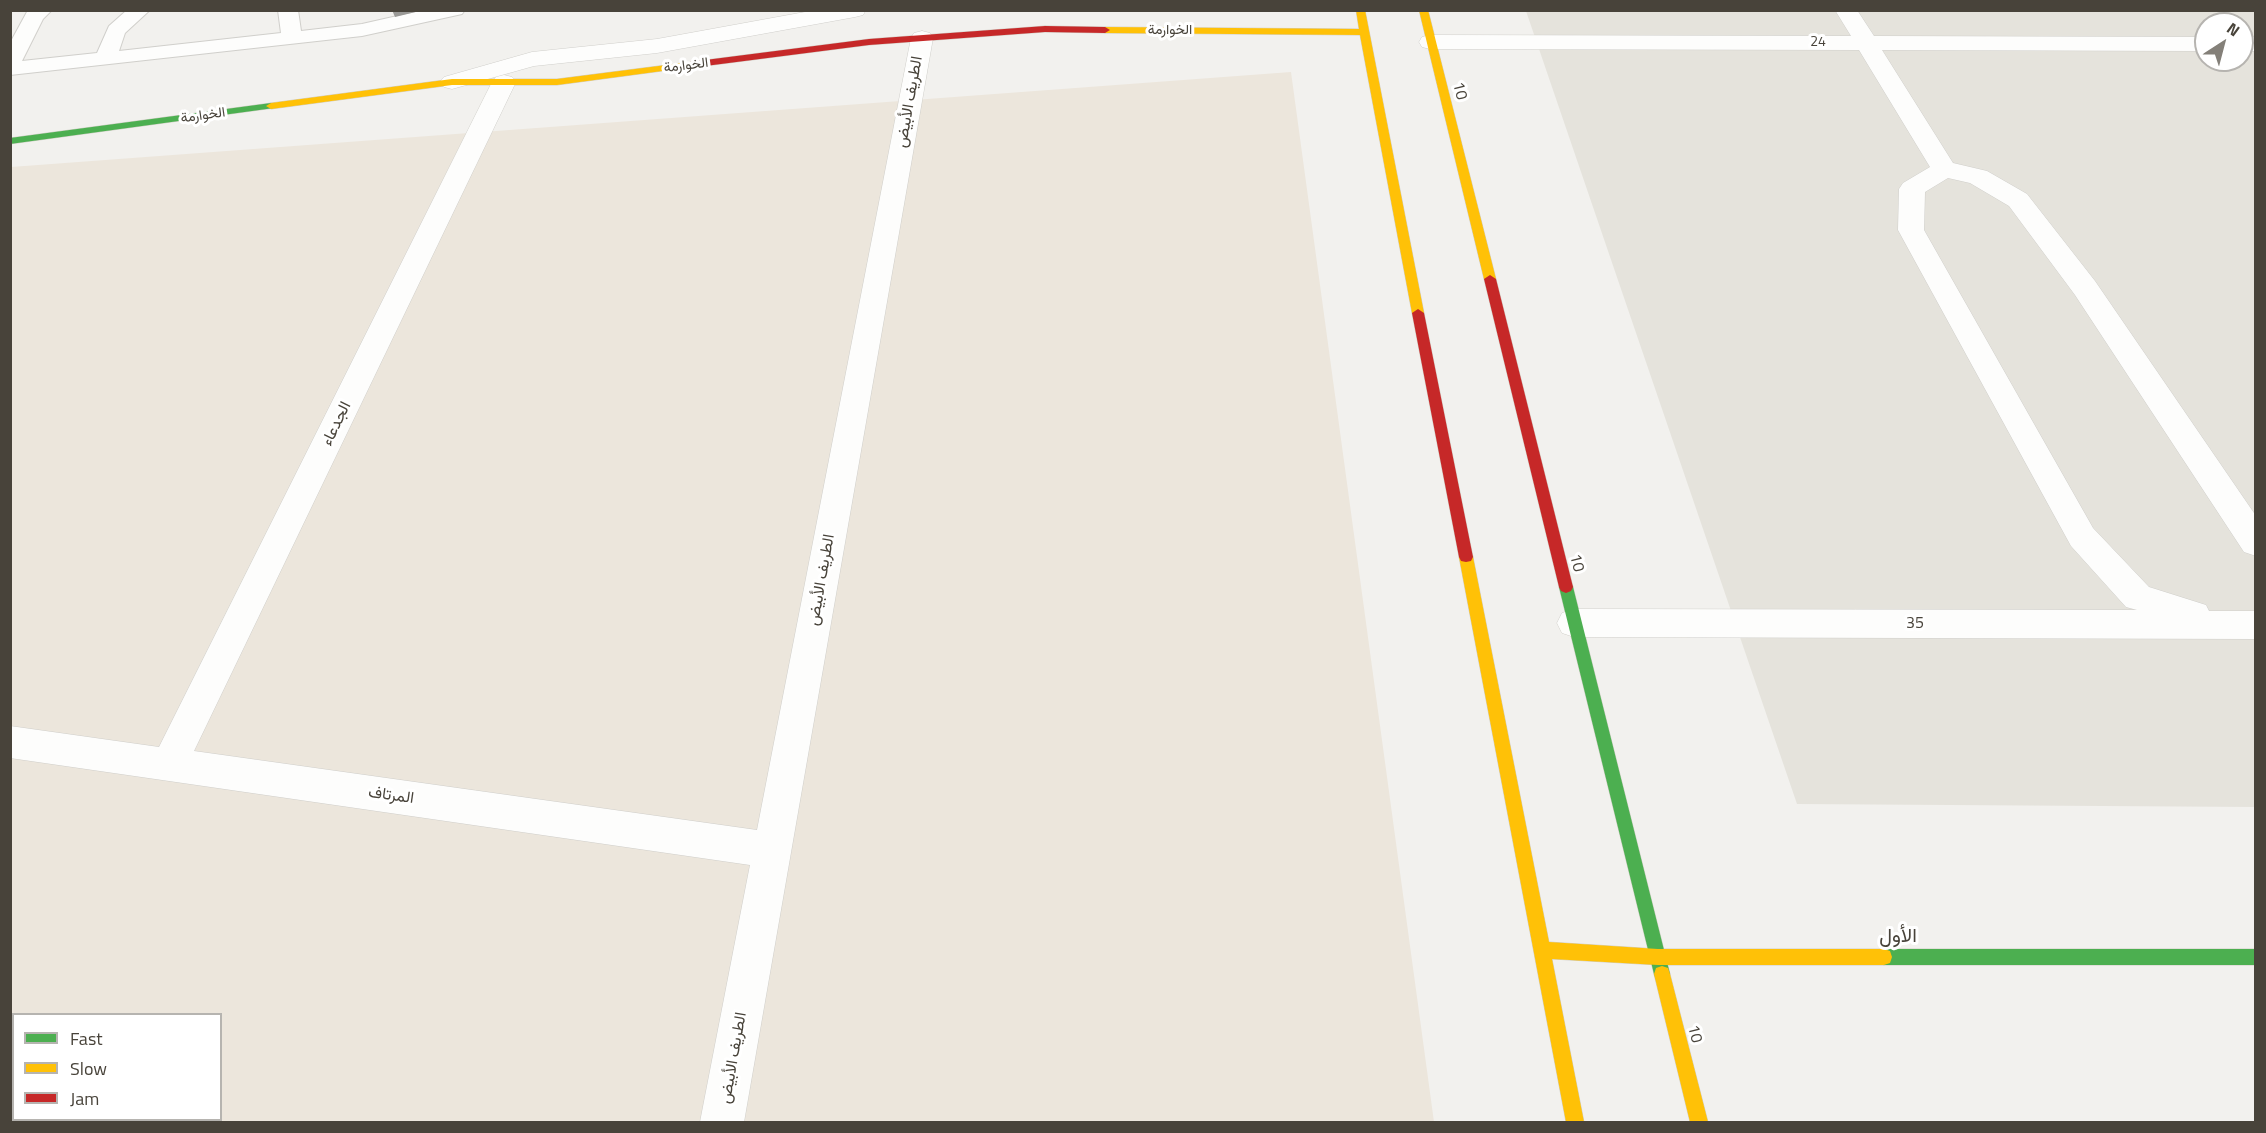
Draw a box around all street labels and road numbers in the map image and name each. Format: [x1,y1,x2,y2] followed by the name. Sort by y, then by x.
[1148,23,1192,39] street label: الخوارمة
[1810,35,1826,51] street label: 24
[663,55,709,77] street label: الخوارمة
[893,55,927,149] street label: الطريف الأبيض
[1448,80,1470,102] street label: 10
[180,105,226,127] street label: الخوارمة
[318,399,356,449] street label: الجدعاء
[805,533,839,627] street label: الطريف الأبيض
[1565,552,1587,574] street label: 10
[1906,614,1924,634] street label: 35
[367,783,415,809] street label: المرتاف
[1879,925,1917,949] street label: الأول
[717,1011,751,1105] street label: الطريف الأبيض
[1683,1023,1705,1045] street label: 10

